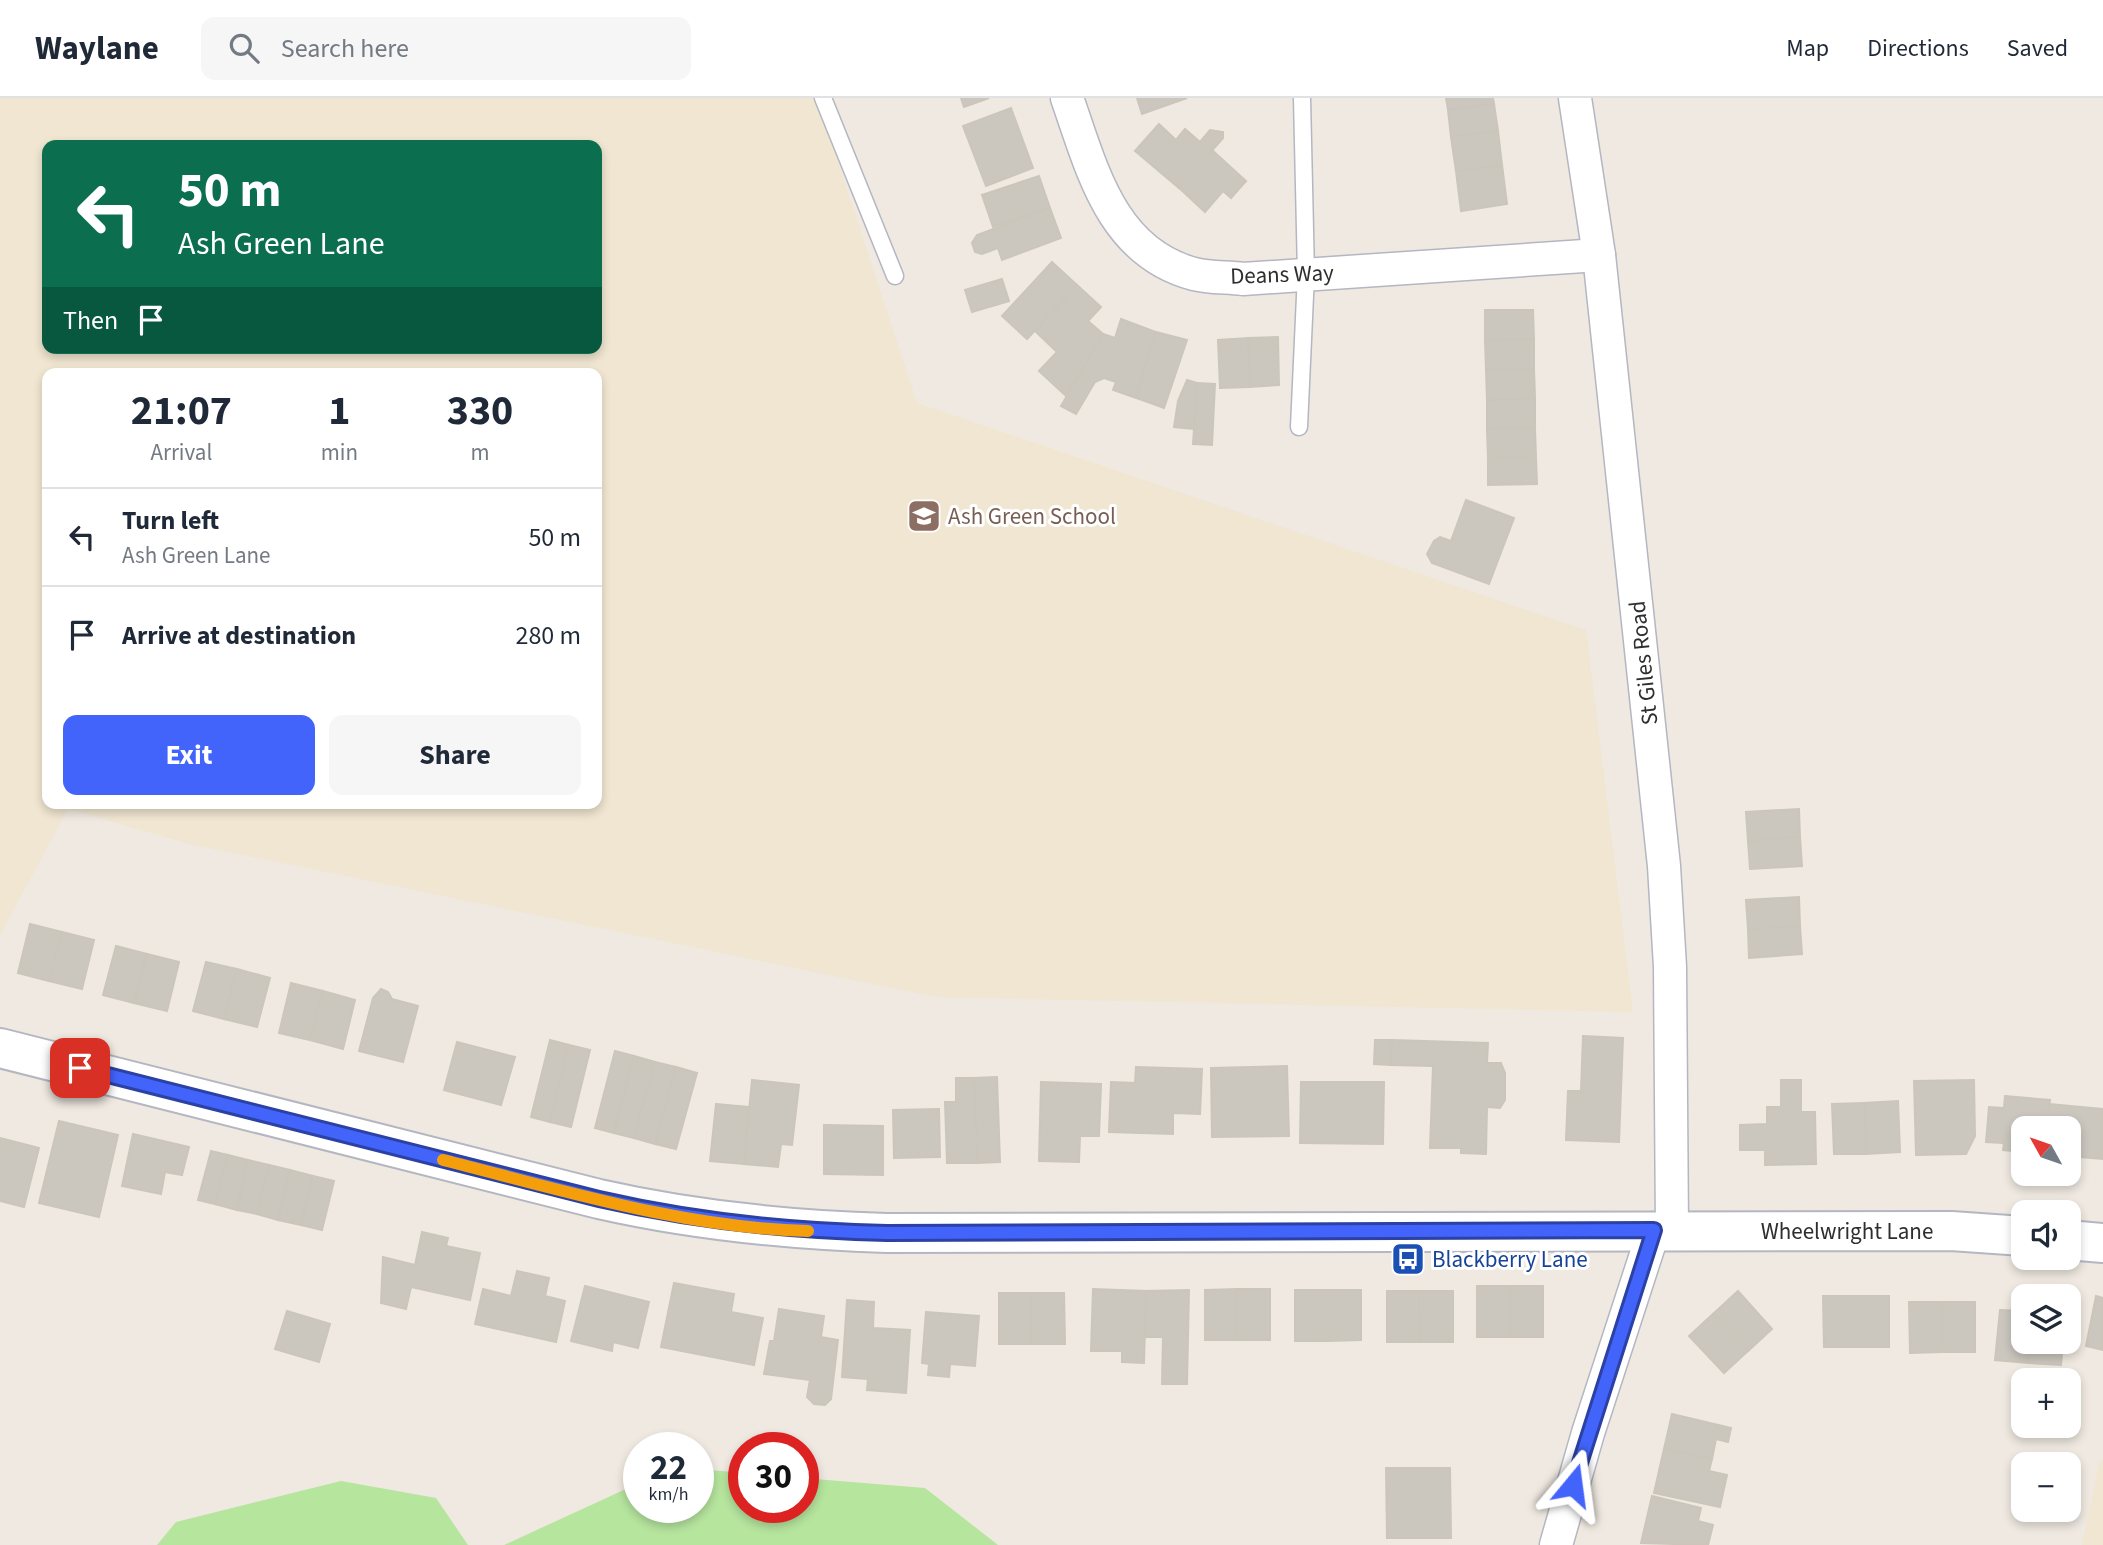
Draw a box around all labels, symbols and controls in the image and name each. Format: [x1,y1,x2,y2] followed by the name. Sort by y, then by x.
[201,17,691,80] search box
[35,25,159,72] text: Waylane
[225,29,263,67] icon: search
[281,30,409,67] text: Search here
[1786,31,1829,66] text: Map
[1867,31,1969,66] text: Directions
[2007,31,2068,66] text: Saved
[178,156,282,226] text: 50 m
[63,168,154,259] icon: left
[178,221,385,267] text: Ash Green Lane
[1230,256,1335,293] street label: Deans Way
[132,301,170,339] icon: arrive
[63,302,118,339] text: Then
[131,381,232,441] text: 21:07
[328,381,350,441] text: 1
[447,381,513,441] text: 330
[150,436,212,469] text: Arrival
[321,436,358,469] text: min
[470,436,490,469] text: m
[905,497,943,535] school or university icon: Ash Green School
[948,500,1116,533] place label: Ash Green School
[122,502,219,539] text: Turn left
[63,518,101,556] icon: left
[528,519,581,556] text: 50 m
[122,539,270,572] text: Ash Green Lane
[1621,599,1666,727] street label: St Giles Road
[63,616,101,654] icon: arrive
[122,617,356,654] text: Arrive at destination
[515,617,581,654] text: 280 m
[63,715,315,795] button: Exit
[329,715,581,795] button: Share
[50,1038,110,1098] pin
[61,1049,99,1087] icon: arrive
[2011,1116,2081,1186] north arrow
[2011,1116,2081,1522] map controls
[2011,1200,2081,1270] button: sound
[1761,1215,1933,1248] street label: Wheelwright Lane
[1389,1240,1427,1278] bus stop icon: Blackberry Lane
[1432,1243,1588,1276] place label: Blackberry Lane
[2011,1284,2081,1354] button: layers
[2011,1368,2081,1438] button: +
[728,1432,819,1523] speed limit sign: 30
[650,1443,687,1493] text: 22
[1536,1448,1610,1522] position arrow
[2011,1452,2081,1522] button: −
[649,1482,688,1507] text: km/h

